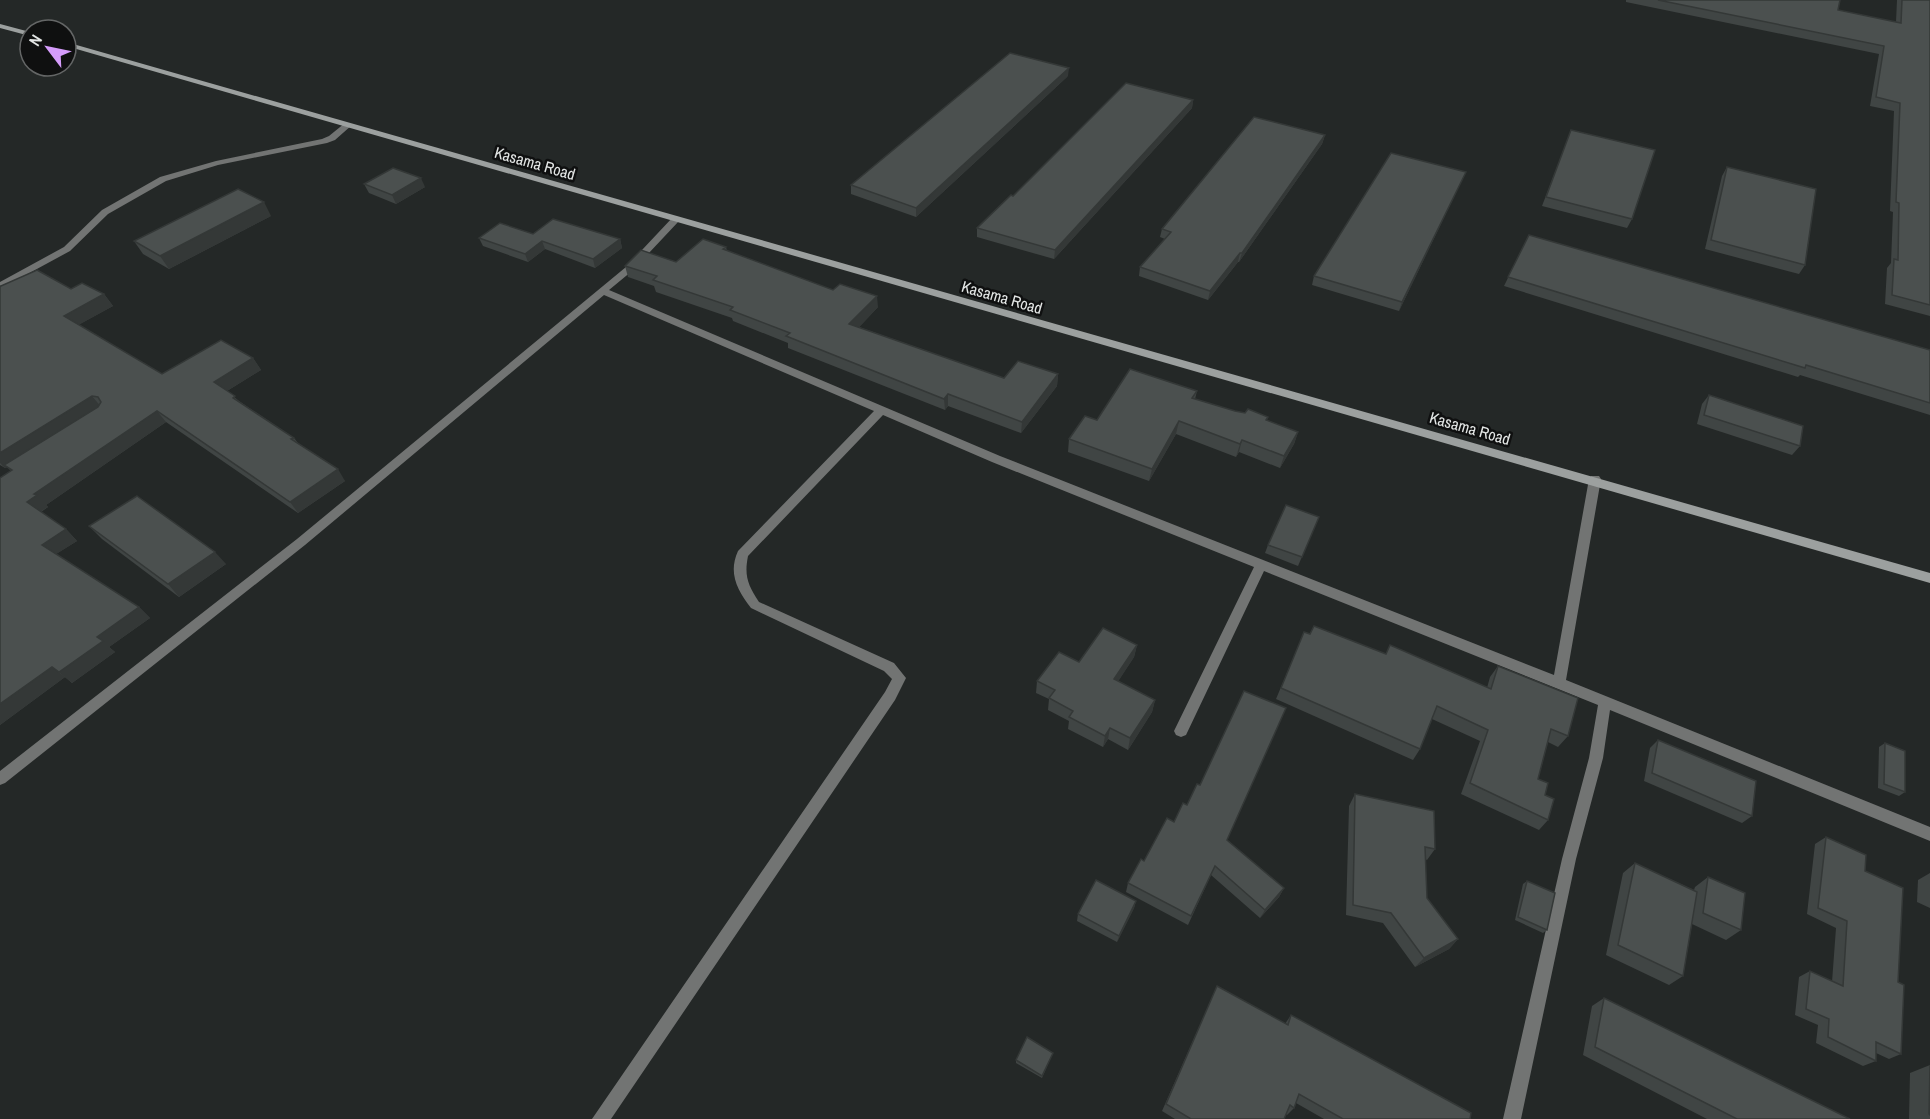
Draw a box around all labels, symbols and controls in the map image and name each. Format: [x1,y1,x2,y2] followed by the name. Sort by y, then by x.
[18,18,78,78] north arrow
[23,30,47,50] text: N
[492,141,578,185] street label: Kasama Road
[959,275,1045,319] street label: Kasama Road
[1427,406,1513,450] street label: Kasama Road

